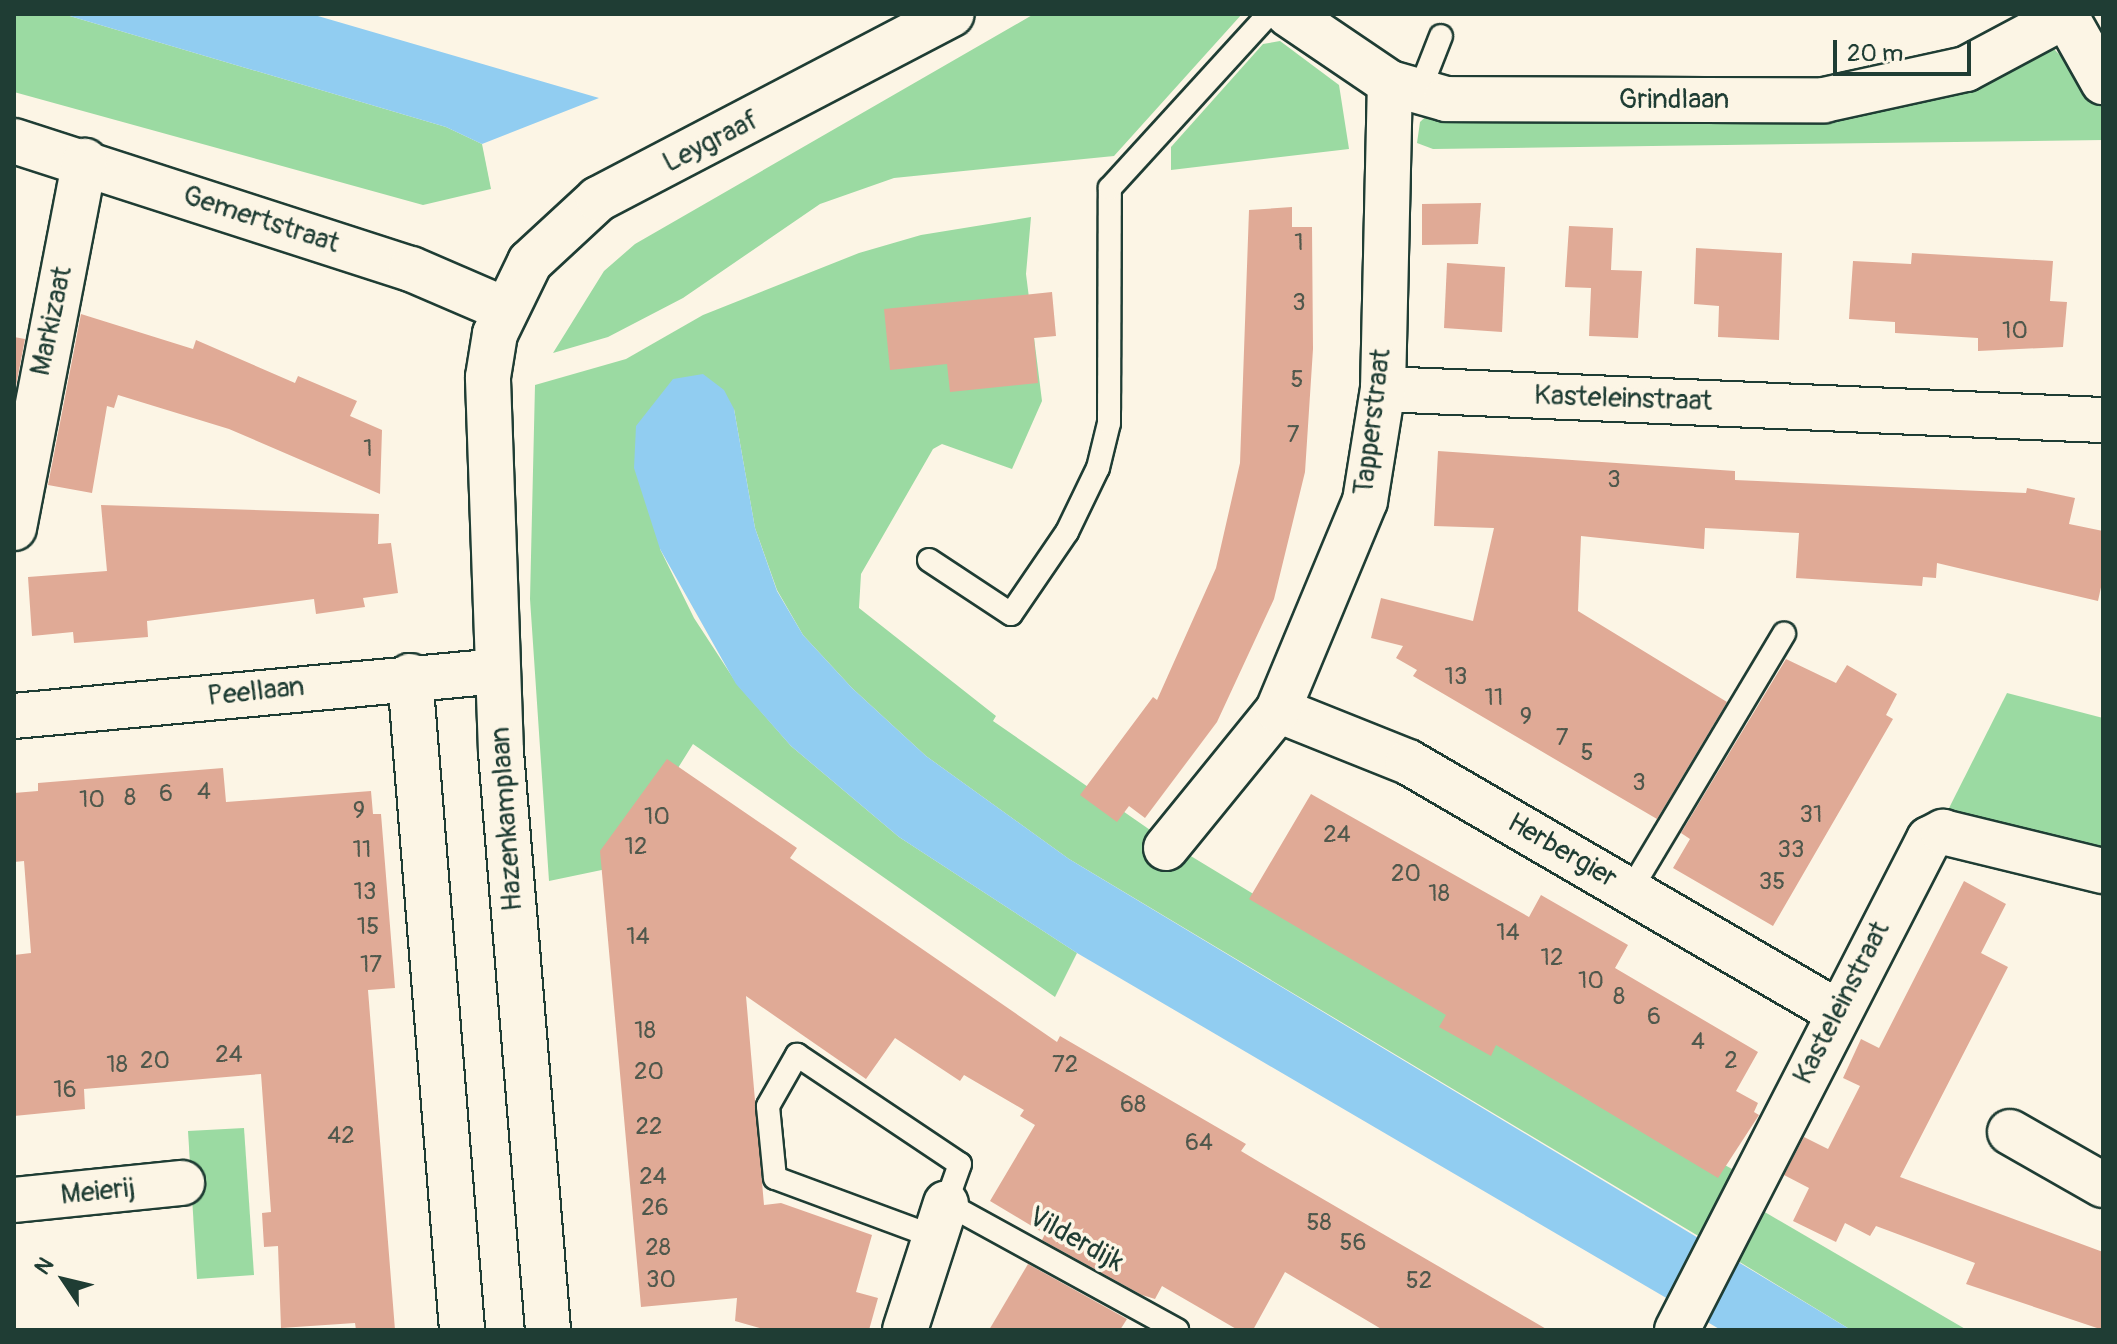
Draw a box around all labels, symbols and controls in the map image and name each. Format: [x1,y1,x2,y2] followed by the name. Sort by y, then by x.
[1837,24,1975,74] scale bar
[1847,39,1903,68] text: 20 m
[1619,83,1729,117] street label: Grindlaan
[657,104,765,180] street label: Leygraaf
[179,179,343,261] street label: Gemertstraat
[1294,229,1304,257] house number: 1
[24,263,80,379] street label: Markizaat
[1292,289,1306,317] house number: 3
[2002,317,2028,345] house number: 10
[1347,347,1399,497] street label: Tapperstraat
[1290,366,1304,394] house number: 5
[1533,379,1713,419] street label: Kasteleinstraat
[1287,421,1299,449] house number: 7
[363,435,373,463] house number: 1
[1607,466,1621,494] house number: 3
[1445,663,1467,691] house number: 13
[206,670,306,714] street label: Peellaan
[1485,684,1503,712] house number: 11
[1520,703,1532,731] house number: 9
[1556,724,1568,752] house number: 7
[484,726,530,912] street label: Hazenkamplaan
[1580,739,1594,767] house number: 5
[1632,769,1646,797] house number: 3
[197,778,211,806] house number: 4
[159,780,173,808] house number: 6
[124,784,136,812] house number: 8
[79,786,105,814] house number: 10
[353,797,365,825] house number: 9
[1800,801,1822,829] house number: 31
[644,803,670,831] house number: 10
[1501,806,1623,896] street label: Herbergier
[1323,821,1351,849] house number: 24
[625,833,647,861] house number: 12
[353,836,371,864] house number: 11
[1778,836,1804,864] house number: 33
[1391,860,1421,888] house number: 20
[1759,868,1785,896] house number: 35
[354,878,376,906] house number: 13
[1428,880,1450,908] house number: 18
[357,913,379,941] house number: 15
[1787,916,1897,1090] street label: Kasteleinstraat
[1496,919,1520,947] house number: 14
[626,923,650,951] house number: 14
[1541,944,1563,972] house number: 12
[360,951,382,979] house number: 17
[1578,967,1604,995] house number: 10
[1613,983,1625,1011] house number: 8
[1647,1003,1661,1031] house number: 6
[634,1017,656,1045] house number: 18
[1691,1028,1705,1056] house number: 4
[215,1041,243,1069] house number: 24
[140,1047,170,1075] house number: 20
[1724,1047,1738,1075] house number: 2
[106,1051,128,1079] house number: 18
[1052,1051,1078,1079] house number: 72
[634,1058,664,1086] house number: 20
[53,1076,77,1104] house number: 16
[1120,1091,1146,1119] house number: 68
[636,1113,662,1141] house number: 22
[327,1122,355,1150] house number: 42
[1185,1129,1213,1157] house number: 64
[639,1163,667,1191] house number: 24
[59,1171,137,1213] street label: Meierij
[641,1194,669,1222] house number: 26
[1023,1200,1129,1280] street label: Vilderdijk
[1306,1209,1332,1237] house number: 58
[1340,1229,1366,1257] house number: 56
[645,1234,671,1262] house number: 28
[24,1240,104,1320] north arrow
[29,1252,60,1280] text: N
[646,1266,676,1294] house number: 30
[1406,1267,1432,1295] house number: 52

